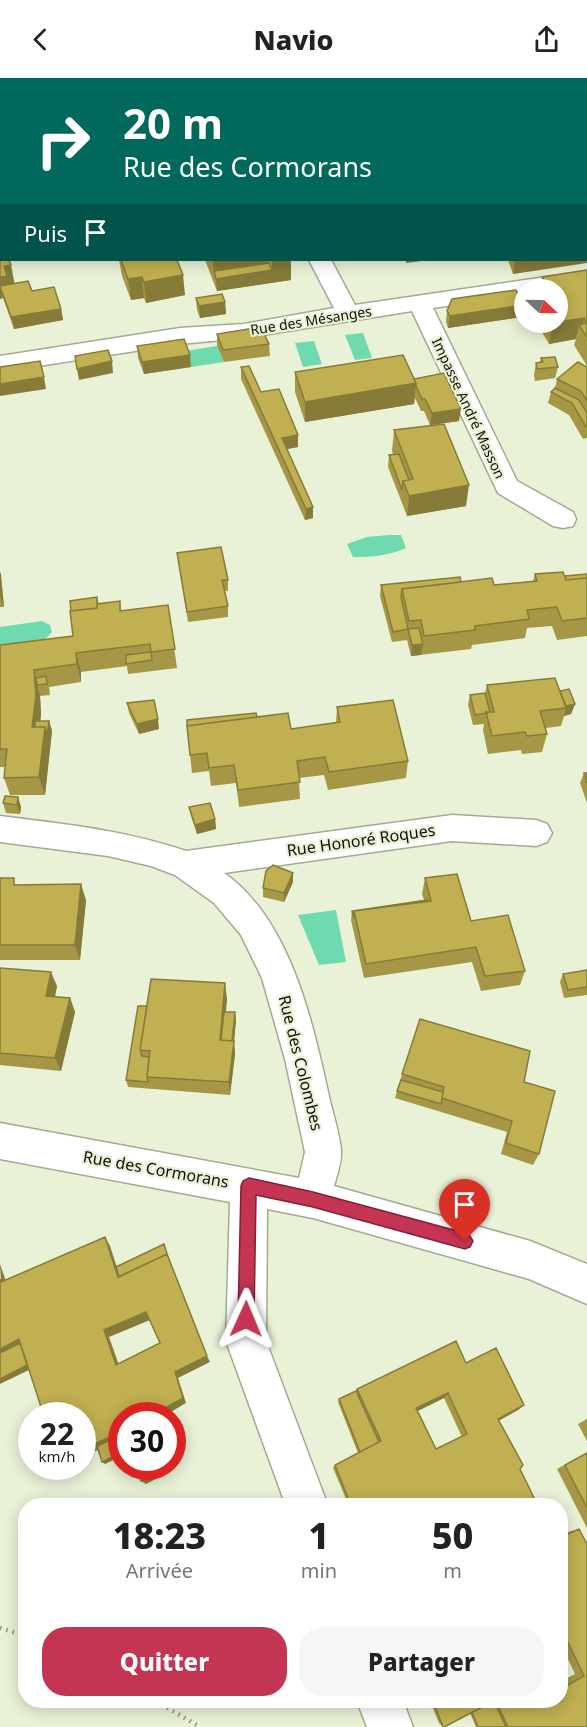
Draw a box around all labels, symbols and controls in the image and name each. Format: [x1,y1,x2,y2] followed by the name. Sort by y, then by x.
[253,21,334,58] text: Navio
[24,23,57,56] icon: back
[530,23,563,56] icon: share
[123,94,223,151] text: 20 m
[24,102,102,180] icon: right
[123,148,372,185] text: Rue des Cormorans
[79,216,112,249] icon: arrive
[24,218,67,248] text: Puis
[514,279,568,333] north arrow
[514,279,568,333] map controls
[249,301,373,339] street label: Rue des Mésanges
[428,334,510,482] street label: Impasse André Masson
[285,819,437,861] street label: Rue Honoré Roques
[274,993,328,1133] street label: Rue des Colombes
[81,1145,231,1193] street label: Rue des Cormorans
[439,1179,490,1241] pin
[448,1188,481,1221] icon: arrive
[214,1287,278,1351] position arrow
[108,1402,186,1480] speed limit sign: 30
[40,1413,74,1454] text: 22
[39,1446,75,1466] text: km/h
[113,1511,206,1560] text: 18:23
[309,1511,329,1560] text: 1
[432,1511,473,1560] text: 50
[126,1557,193,1584] text: Arrivée
[301,1557,337,1584] text: min
[443,1557,462,1584] text: m
[42,1627,287,1696] button: Quitter
[299,1627,544,1696] button: Partager

